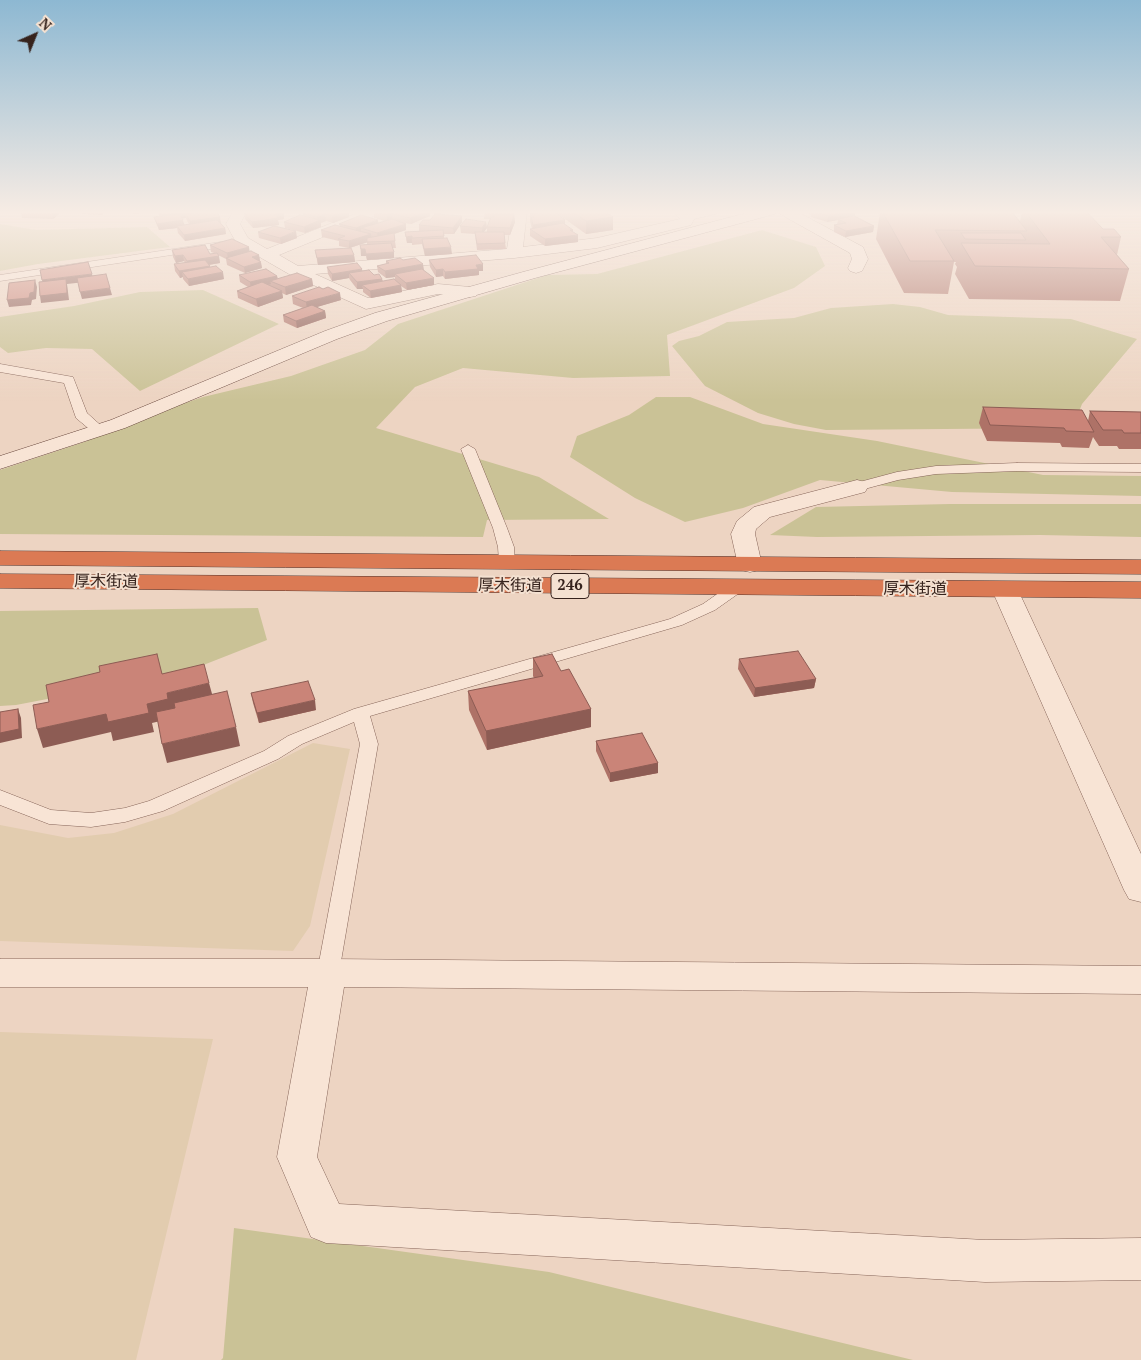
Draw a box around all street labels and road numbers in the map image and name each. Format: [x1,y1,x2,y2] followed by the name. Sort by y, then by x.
[74,572,138,592] street label: 厚木街道
[551,574,589,598] road number: 246
[478,576,542,596] street label: 厚木街道
[883,579,947,599] street label: 厚木街道

